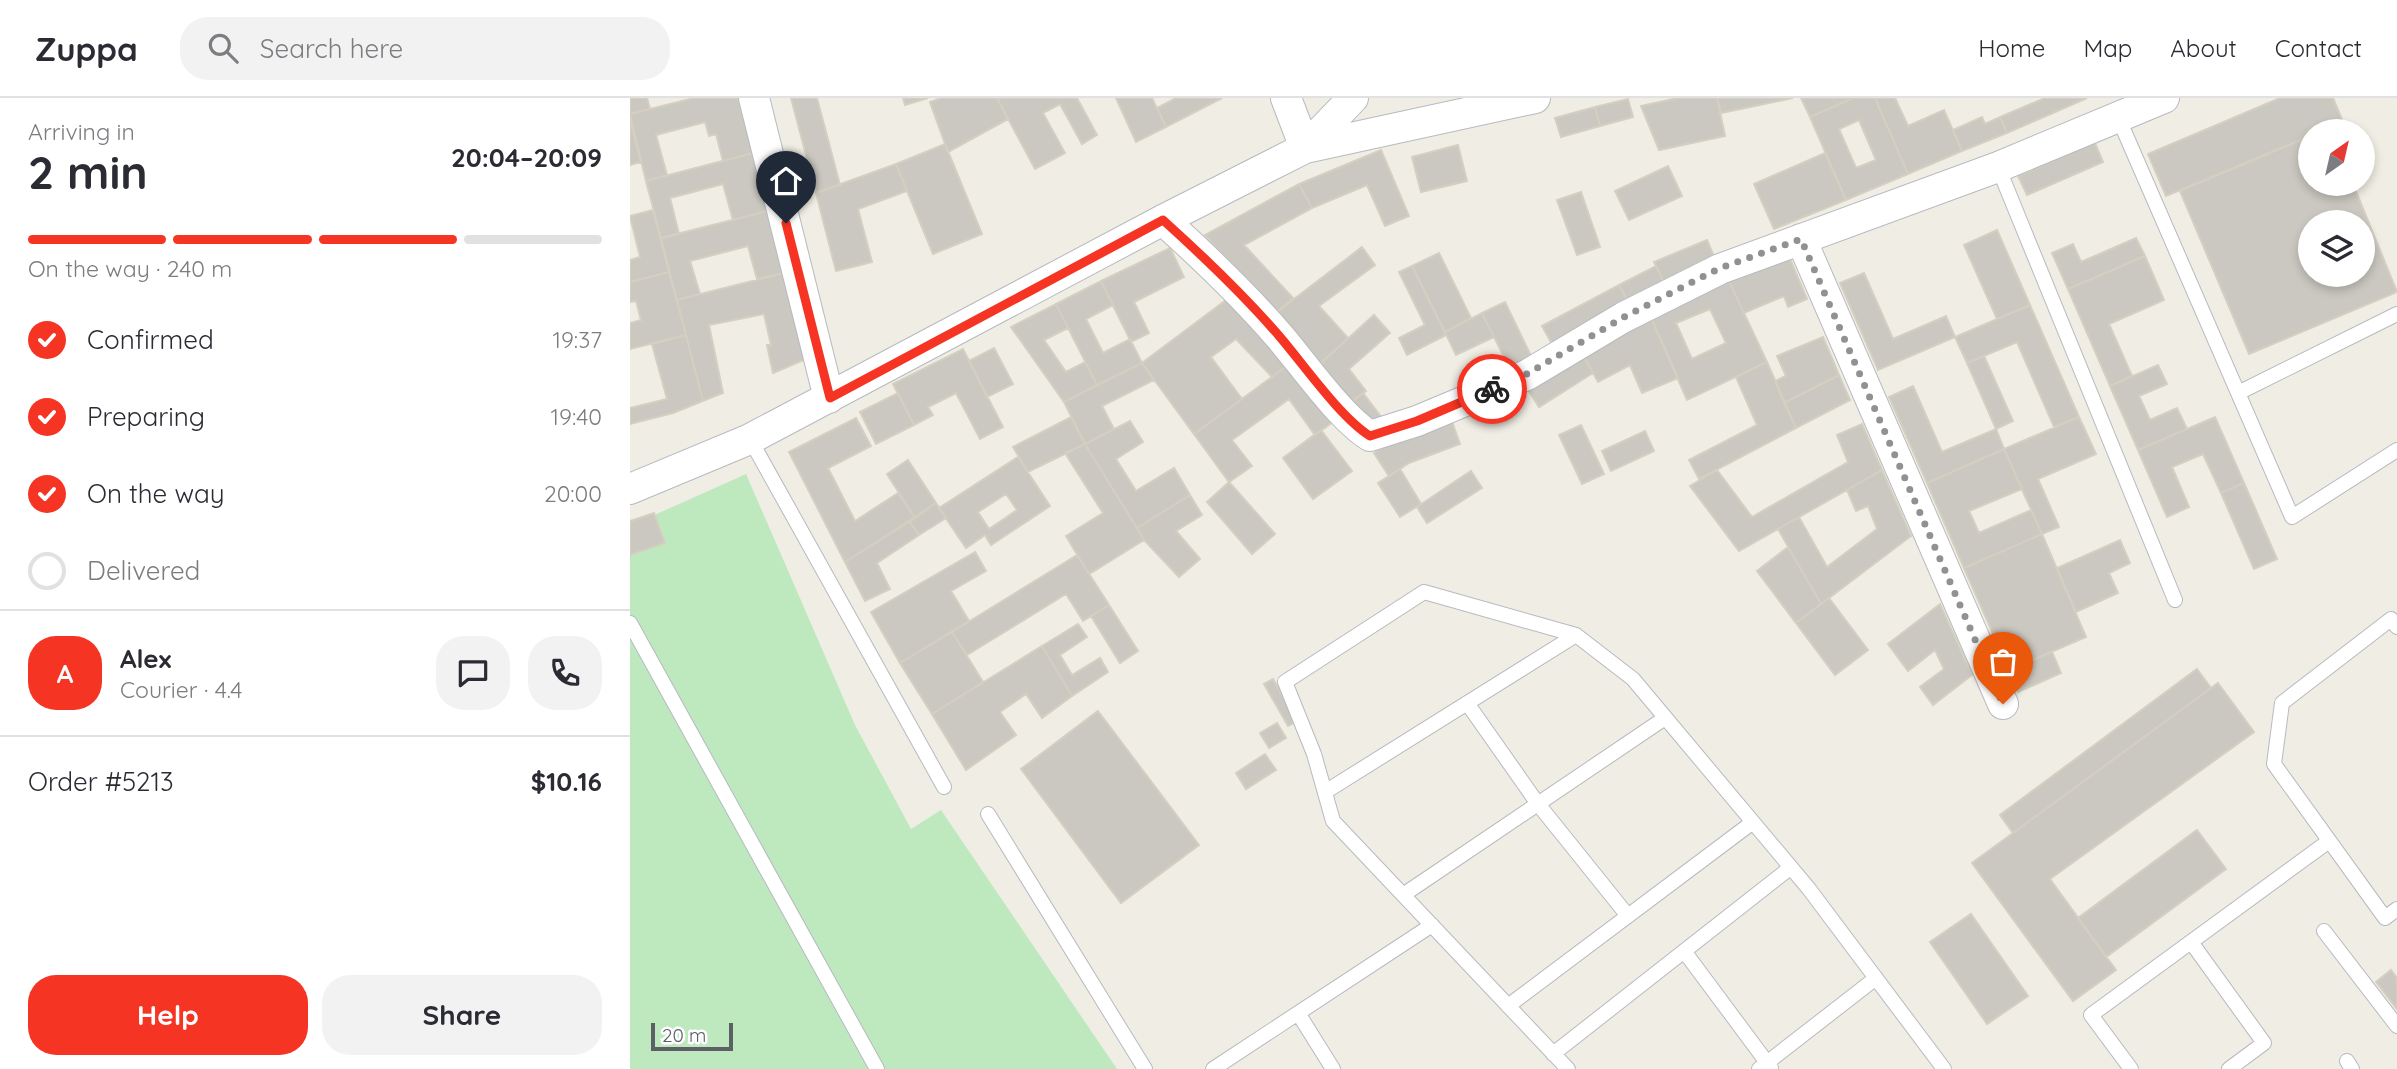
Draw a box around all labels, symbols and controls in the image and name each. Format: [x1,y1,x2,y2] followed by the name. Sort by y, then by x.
[180,17,670,80] search box
[35,28,138,69] text: Zuppa
[204,29,242,67] icon: search
[260,32,403,65] text: Search here
[1978,33,2045,63] text: Home
[2083,33,2132,63] text: Map
[2170,33,2237,63] text: About
[2275,33,2362,63] text: Contact
[28,117,135,146] text: Arriving in
[2298,119,2375,196] north arrow
[2298,119,2375,287] map controls
[451,141,602,174] text: 20:04–20:09
[28,143,148,201] text: 2 min
[756,151,816,223] pin
[767,162,805,200] icon: home
[2298,210,2375,287] button: layers
[28,254,232,283] text: On the way · 240 m
[28,321,66,359] icon: check
[87,323,214,356] text: Confirmed
[553,325,602,354] text: 19:37
[1457,354,1527,424] courier
[1473,370,1511,408] icon: bike
[28,398,66,436] icon: check
[87,400,205,433] text: Preparing
[551,402,602,431] text: 19:40
[28,475,66,513] icon: check
[87,477,225,510] text: On the way
[544,479,602,508] text: 20:00
[87,554,200,587] text: Delivered
[1973,632,2033,704] pin
[436,636,510,710] button: chat
[528,636,602,710] button: phone
[120,642,171,675] text: Alex
[1984,643,2022,681] icon: bag
[57,657,73,690] text: A
[120,675,242,704] text: Courier · 4.4
[28,765,174,798] text: Order #5213
[531,765,602,798] text: $10.16
[28,975,308,1055] button: Help
[322,975,602,1055] button: Share
[651,1020,733,1052] scale bar
[662,1023,706,1047] text: 20 m

